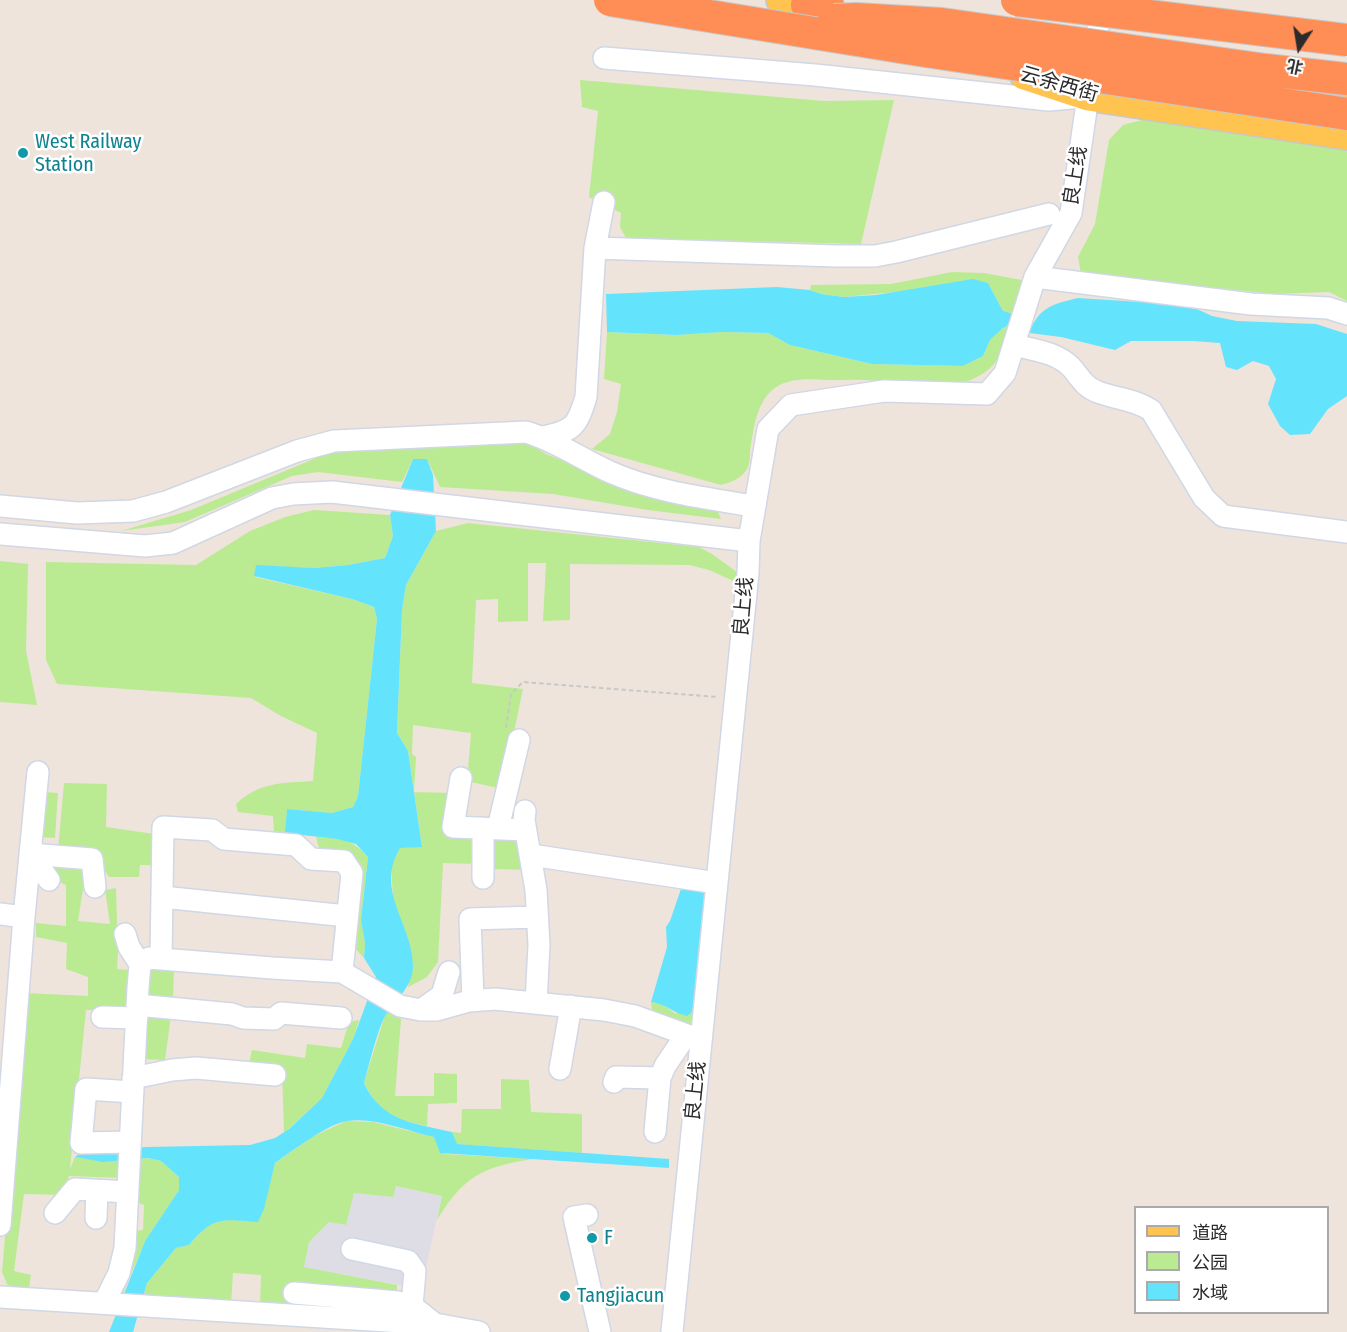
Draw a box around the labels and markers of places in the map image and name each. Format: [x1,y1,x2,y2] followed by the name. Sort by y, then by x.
[35,130,142,177] place label: West Railway Station
[16,146,30,160] marker: West Railway Station
[604,1226,613,1250] place label: F
[585,1231,599,1245] marker: F
[577,1284,664,1308] place label: Tangjiacun
[558,1289,572,1303] marker: Tangjiacun

